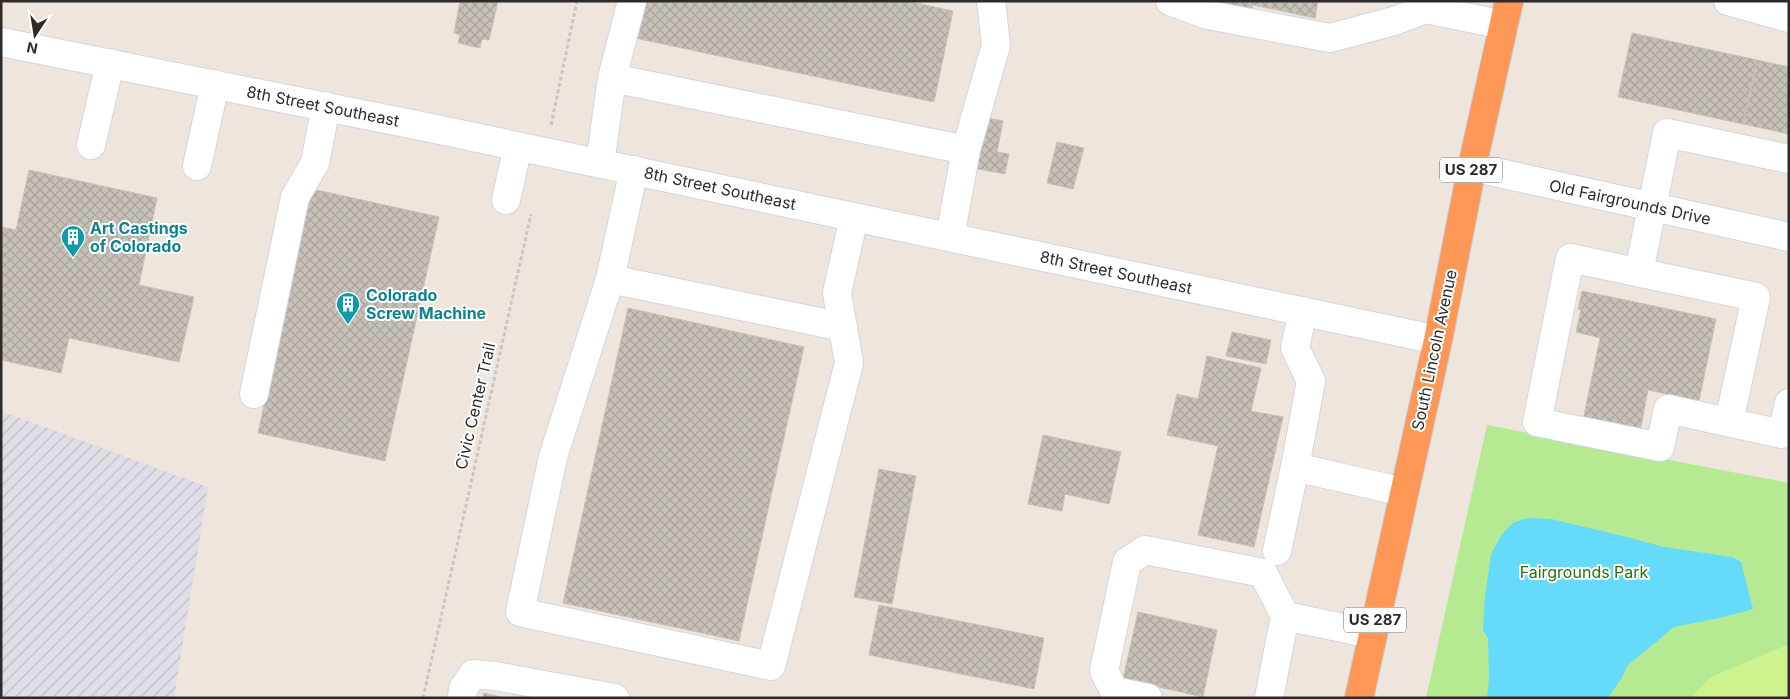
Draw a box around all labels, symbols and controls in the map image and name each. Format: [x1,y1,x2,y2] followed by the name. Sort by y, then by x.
[10,10,60,60] north arrow
[25,39,39,58] text: N
[245,81,401,131] street label: 8th Street Southeast
[1440,158,1502,182] road number: US 287
[642,162,798,214] street label: 8th Street Southeast
[1547,175,1713,229] street label: Old Fairgrounds Drive
[90,218,188,256] place label: Art Castings of Colorado
[60,224,86,258] building icon: Art Castings of Colorado
[1038,246,1194,298] street label: 8th Street Southeast
[1407,268,1461,432] street label: South Lincoln Avenue
[366,285,486,323] place label: Colorado Screw Machine
[335,291,361,325] building icon: Colorado Screw Machine
[451,341,499,471] street label: Civic Center Trail
[1520,562,1649,582] park label: Fairgrounds Park
[1344,608,1406,632] road number: US 287

